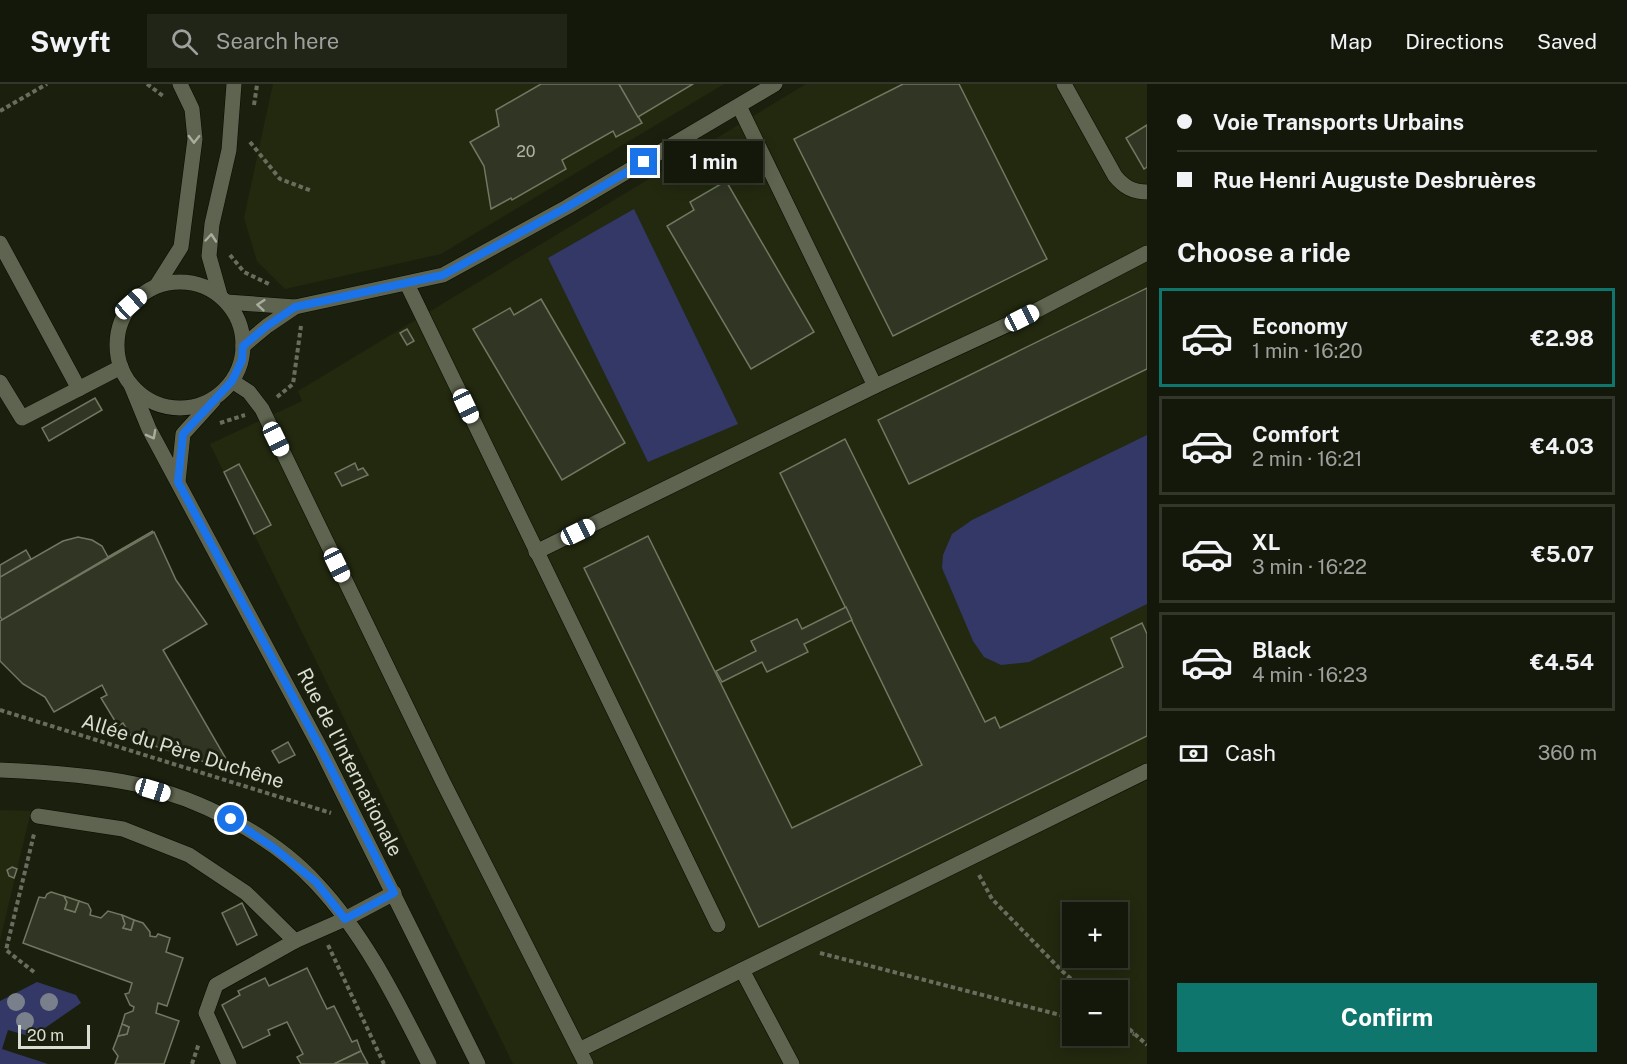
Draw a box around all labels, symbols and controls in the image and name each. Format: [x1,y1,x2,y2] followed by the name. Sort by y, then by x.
[147,14,567,68] search box
[30,25,111,58] text: Swyft
[168,25,201,58] icon: search
[216,28,339,54] text: Search here
[1330,29,1372,54] text: Map
[1405,29,1504,54] text: Directions
[1537,29,1597,54] text: Saved
[1213,109,1464,135] text: Voie Transports Urbains
[188,135,200,144] one-way arrow
[665,141,764,183] callout: 1 min
[516,142,536,161] house number: 20
[630,148,657,175] route end
[689,150,738,174] text: 1 min
[1213,167,1536,193] text: Rue Henri Auguste Desbruères
[204,233,217,243] one-way arrow
[1177,236,1351,268] text: Choose a ride
[112,285,150,323] car
[257,299,266,312] one-way arrow
[1002,302,1042,334] car
[1180,311,1234,365] icon: car
[1252,313,1348,339] text: Economy
[1531,325,1594,351] text: €2.98
[1252,339,1363,363] text: 1 min · 16:20
[450,386,482,426] car
[260,419,292,459] car
[1180,419,1234,473] icon: car
[1252,421,1339,447] text: Comfort
[145,428,156,439] one-way arrow
[1531,433,1594,459] text: €4.03
[1252,447,1362,471] text: 2 min · 16:21
[558,516,598,548] car
[1180,527,1234,581] icon: car
[1252,529,1280,555] text: XL
[1531,541,1594,567] text: €5.07
[321,545,353,585] car
[1252,555,1367,579] text: 3 min · 16:22
[1180,635,1234,689] icon: car
[1252,637,1311,663] text: Black
[1530,649,1594,675] text: €4.54
[1252,663,1368,687] text: 4 min · 16:23
[292,664,408,860] street label: Rue de l'Internationale
[79,709,287,793] street label: Allée du Père Duchêne
[1177,737,1210,770] icon: cash
[1225,740,1276,766] text: Cash
[1538,741,1597,765] text: 360 m
[133,776,173,804] car
[217,805,244,832] route start
[1062,902,1128,1046] map controls
[1062,902,1128,968] button: +
[1062,980,1128,1046] button: −
[1177,983,1597,1052] button: Confirm
[18,1022,90,1050] scale bar
[27,1026,64,1045] text: 20 m

